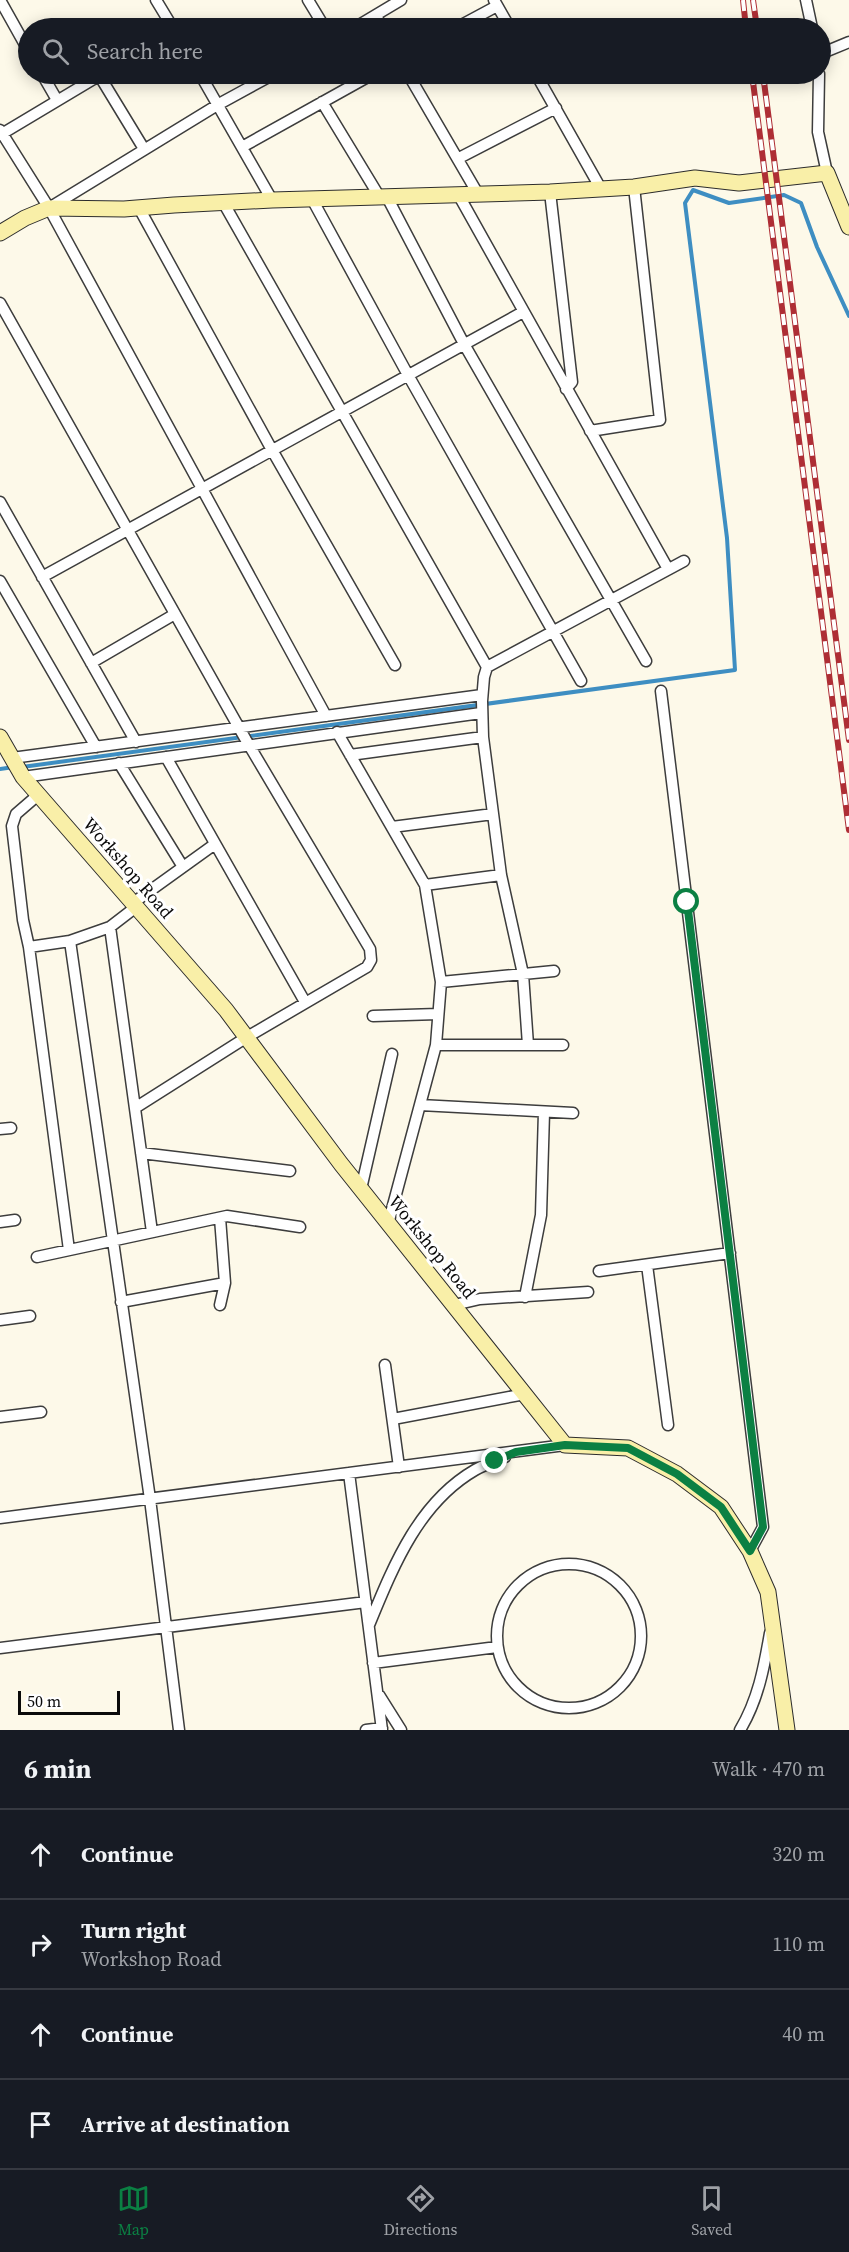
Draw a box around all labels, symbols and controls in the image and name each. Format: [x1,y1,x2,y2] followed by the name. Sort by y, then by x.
[18,18,831,84] search box
[39,35,72,68] icon: search
[87,36,203,66] text: Search here
[77,812,179,924] street label: Workshop Road
[673,888,699,914] route start
[383,1190,482,1304] street label: Workshop Road
[481,1447,507,1473] route end
[18,1688,120,1716] scale bar
[27,1690,61,1712] text: 50 m
[24,1751,91,1787] text: 6 min
[712,1755,825,1783] text: Walk · 470 m
[24,1838,57,1871] icon: ahead
[81,1839,174,1869] text: Continue
[772,1840,825,1868] text: 320 m
[81,1915,186,1945] text: Turn right
[24,1928,57,1961] icon: right
[772,1930,825,1958] text: 110 m
[81,1945,222,1973] text: Workshop Road
[24,2018,57,2051] icon: ahead
[81,2019,174,2049] text: Continue
[782,2020,825,2048] text: 40 m
[24,2108,57,2141] icon: arrive
[81,2109,290,2139] text: Arrive at destination
[117,2182,150,2240] tab: Map
[383,2182,458,2240] tab: Directions
[691,2182,732,2240] tab: Saved

